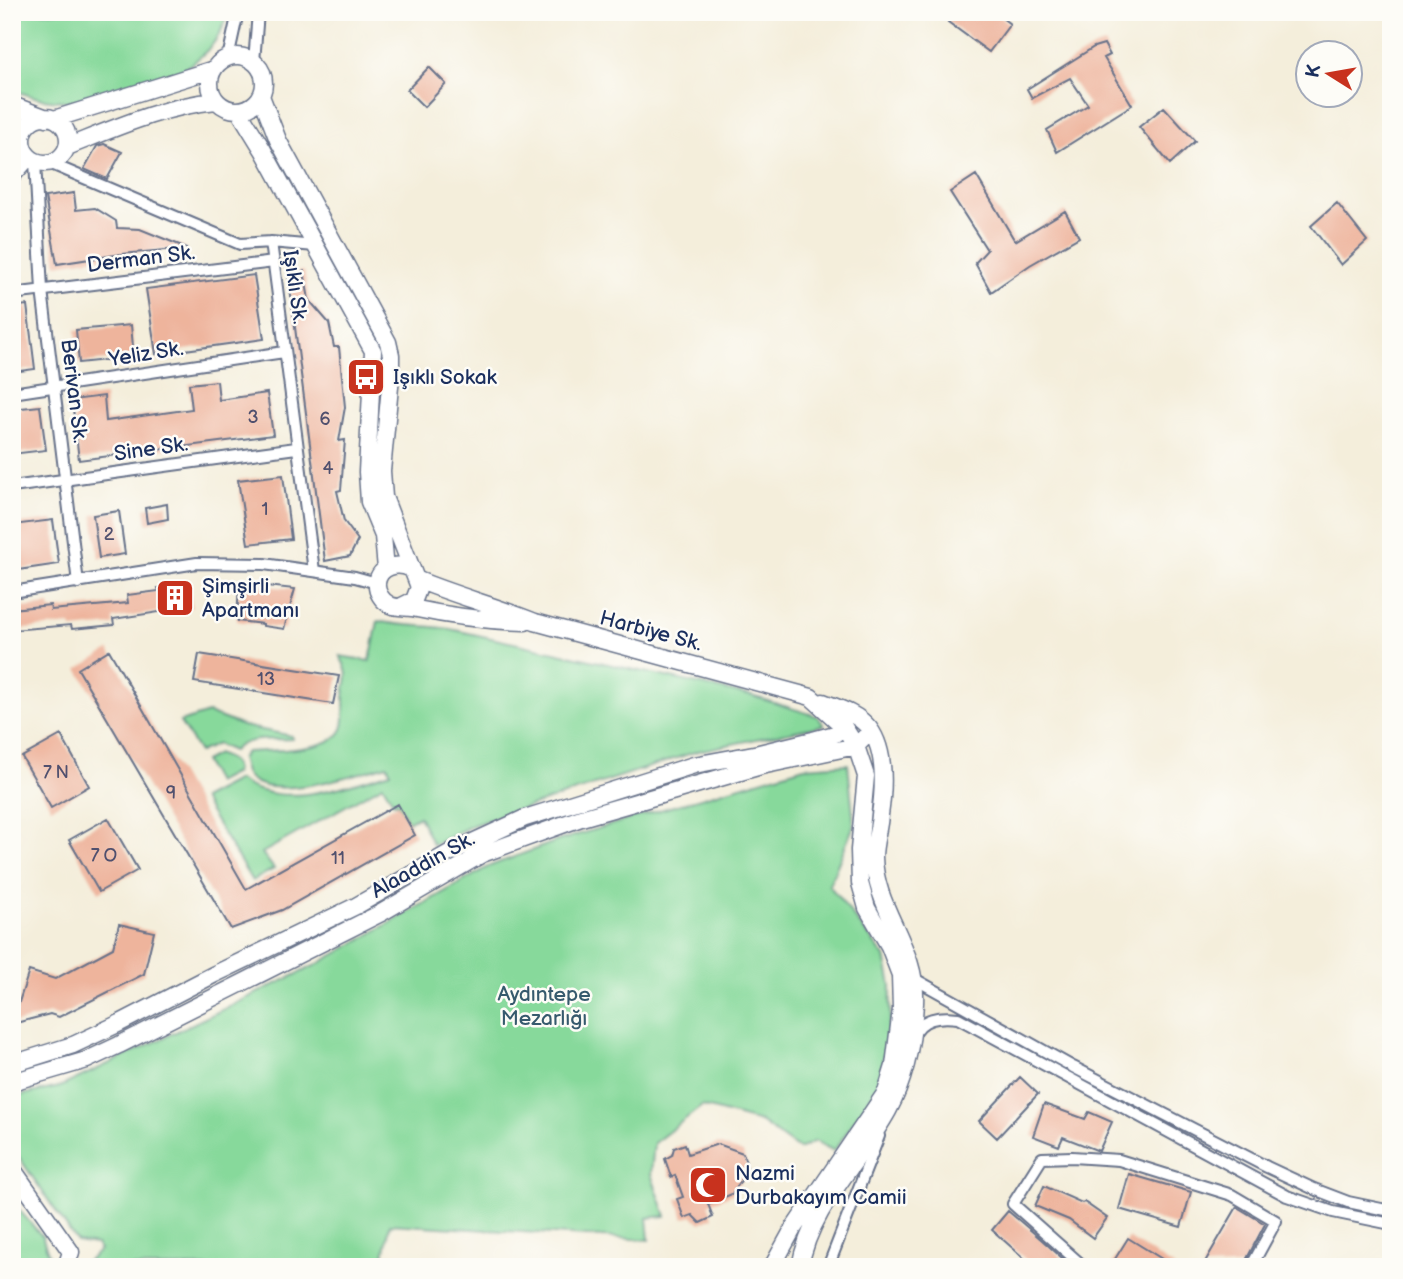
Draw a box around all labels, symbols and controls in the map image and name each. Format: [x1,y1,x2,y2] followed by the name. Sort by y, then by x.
[1294,38,1364,108] north arrow
[1301,62,1326,80] text: K
[85,240,197,278] street label: Derman Sk.
[277,248,313,326] street label: Işıklı Sk.
[106,336,185,372] street label: Yeliz Sk.
[55,337,93,445] street label: Berivan Sk.
[345,356,387,398] bus stop icon: Işıklı Sokak
[393,365,498,390] place label: Işıklı Sokak
[247,407,259,428] house number: 3
[320,409,331,430] house number: 6
[112,431,190,467] street label: Sine Sk.
[323,458,334,479] house number: 4
[262,499,268,520] house number: 1
[104,524,115,545] house number: 2
[202,574,299,623] place label: Şimşirli Apartmanı
[154,577,196,619] building icon: Şimşirli Apartmanı
[597,605,705,657] street label: Harbiye Sk.
[257,669,275,690] house number: 13
[43,762,69,783] house number: 7 N
[166,783,176,804] house number: 9
[367,826,479,904] street label: Alaaddin Sk.
[91,845,117,866] house number: 7 O
[331,848,345,869] house number: 11
[497,982,591,1031] park label: Aydıntepe Mezarlığı
[735,1161,907,1210] place label: Nazmi Durbakayım Camii
[687,1164,729,1206] mosque icon: Nazmi Durbakayım Camii

